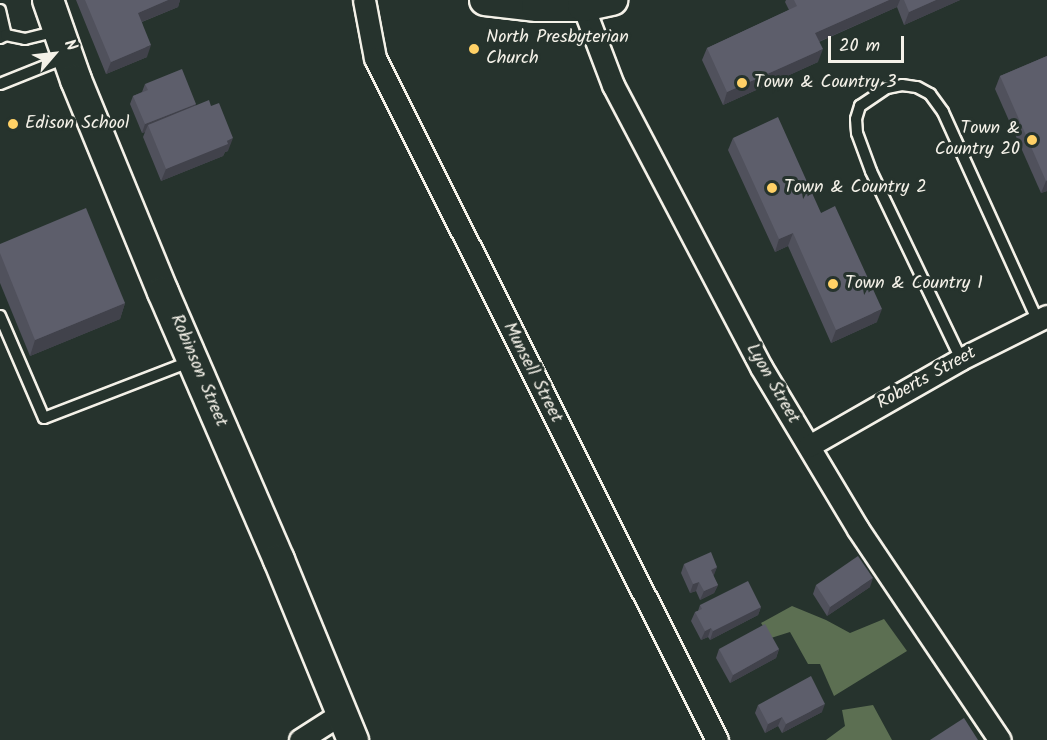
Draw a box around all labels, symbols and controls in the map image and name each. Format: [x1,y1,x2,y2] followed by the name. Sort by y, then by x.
[24,24,84,84] north arrow
[831,24,908,62] scale bar
[486,28,629,70] place label: North Presbyterian Church
[839,32,880,61] text: 20 m
[57,35,84,56] text: N
[467,42,481,56] marker: North Presbyterian Church
[754,72,897,94] place label: Town & Country 3
[735,76,749,90] marker: Town & Country 3
[25,113,129,135] place label: Edison School
[6,117,20,131] marker: Edison School
[935,119,1020,162] place label: Town & Country 20
[1025,133,1039,147] marker: Town & Country 20
[784,177,927,199] place label: Town & Country 2
[765,181,779,195] marker: Town & Country 2
[845,273,983,295] place label: Town & Country 1
[826,277,840,291] marker: Town & Country 1
[165,311,231,431] street label: Robinson Street
[497,319,567,427] street label: Munsell Street
[740,340,804,428] street label: Lyon Street
[874,343,980,415] street label: Roberts Street

